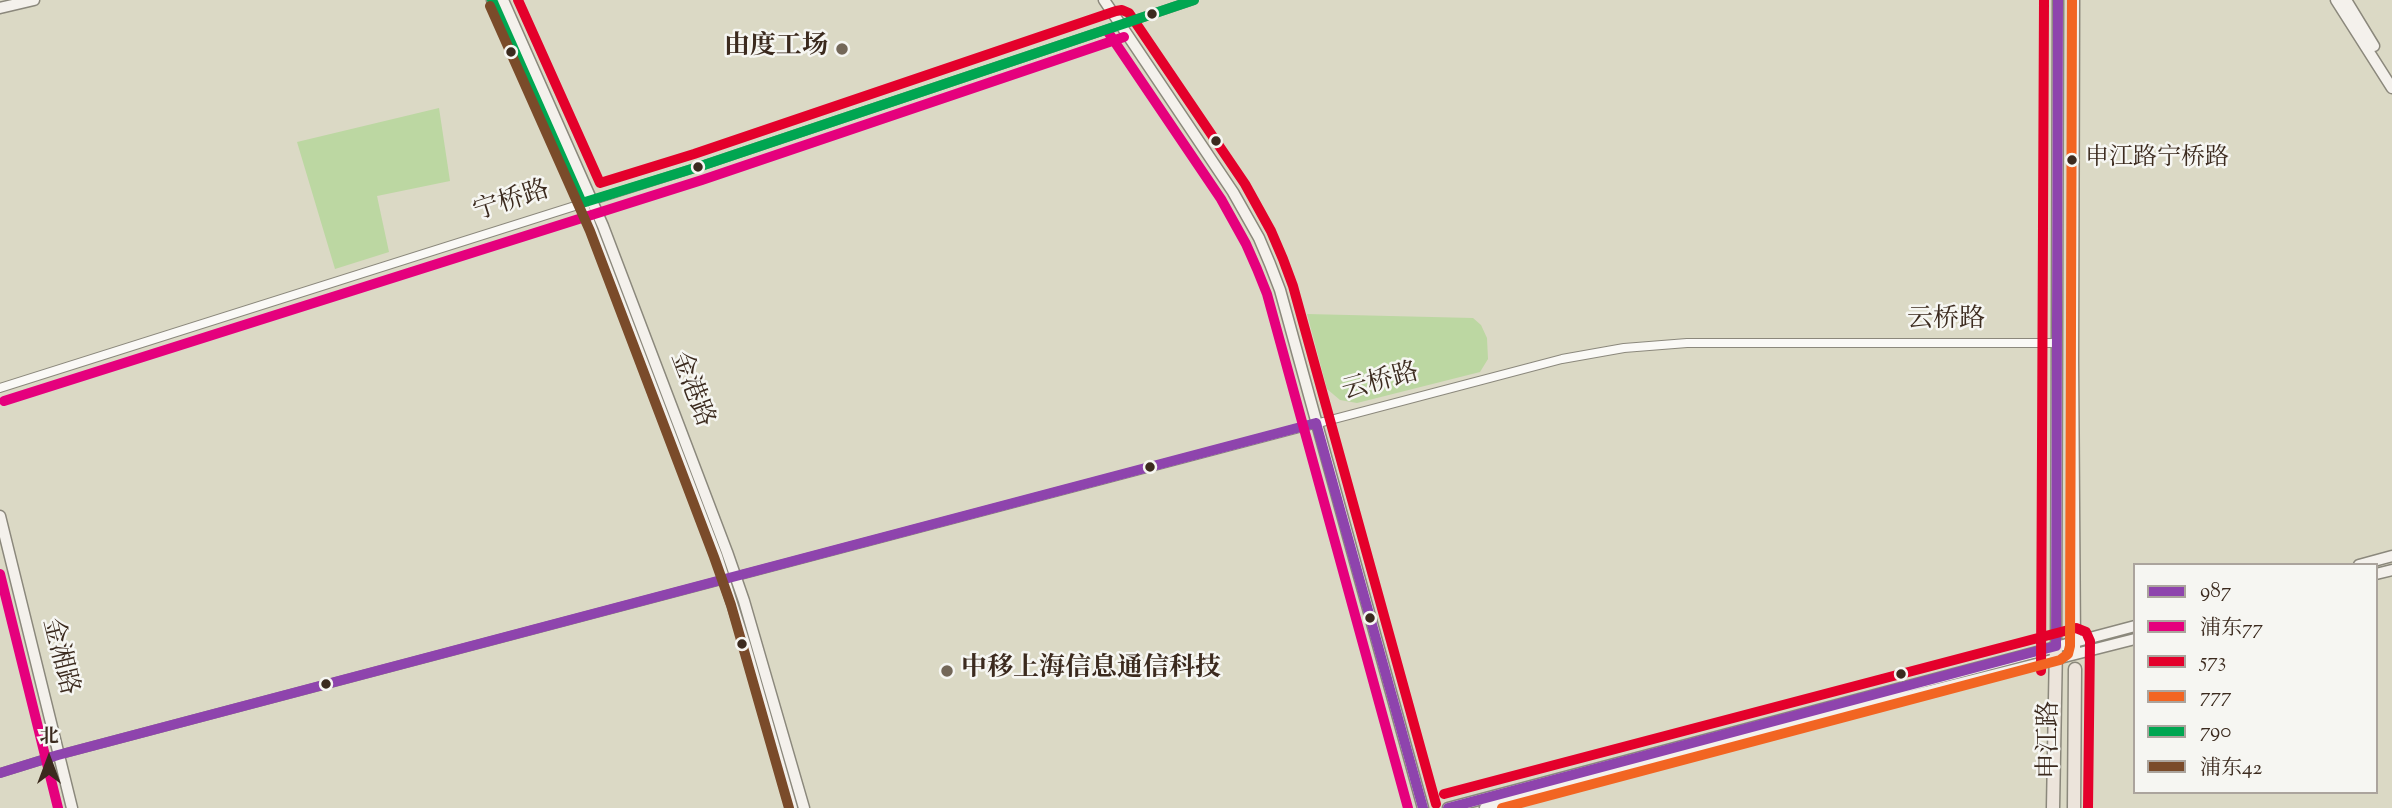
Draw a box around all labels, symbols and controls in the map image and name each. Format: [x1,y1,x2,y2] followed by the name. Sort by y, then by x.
[1145,7,1159,21] unlabelled marker
[724,33,828,65] place label: 由度工场
[834,41,850,57] marker: 由度工场
[504,45,518,59] unlabelled marker
[1209,134,1223,148] unlabelled marker
[2085,146,2229,174] place label: 申江路宁桥路
[2065,153,2079,167] marker: 申江路宁桥路
[691,160,705,174] unlabelled marker
[470,176,554,230] street label: 宁桥路
[1907,306,1985,338] street label: 云桥路
[661,348,719,432] street label: 金港路
[1339,359,1423,409] street label: 云桥路
[1143,460,1157,474] unlabelled marker
[2133,563,2378,794] legend
[2200,577,2231,607] text: 987
[1363,611,1377,625] unlabelled marker
[2200,614,2263,644] text: 浦东77
[33,615,83,699] street label: 金湘路
[735,637,749,651] unlabelled marker
[2200,647,2226,677] text: 573
[961,655,1221,687] place label: 中移上海信息通信科技
[939,663,955,679] marker: 中移上海信息通信科技
[1894,667,1908,681] unlabelled marker
[319,677,333,691] unlabelled marker
[2200,682,2232,712] text: 777
[2036,701,2068,779] street label: 申江路
[2200,717,2231,747] text: 790
[14,724,84,794] north arrow
[39,724,59,751] text: 北
[2200,754,2262,784] text: 浦东42

